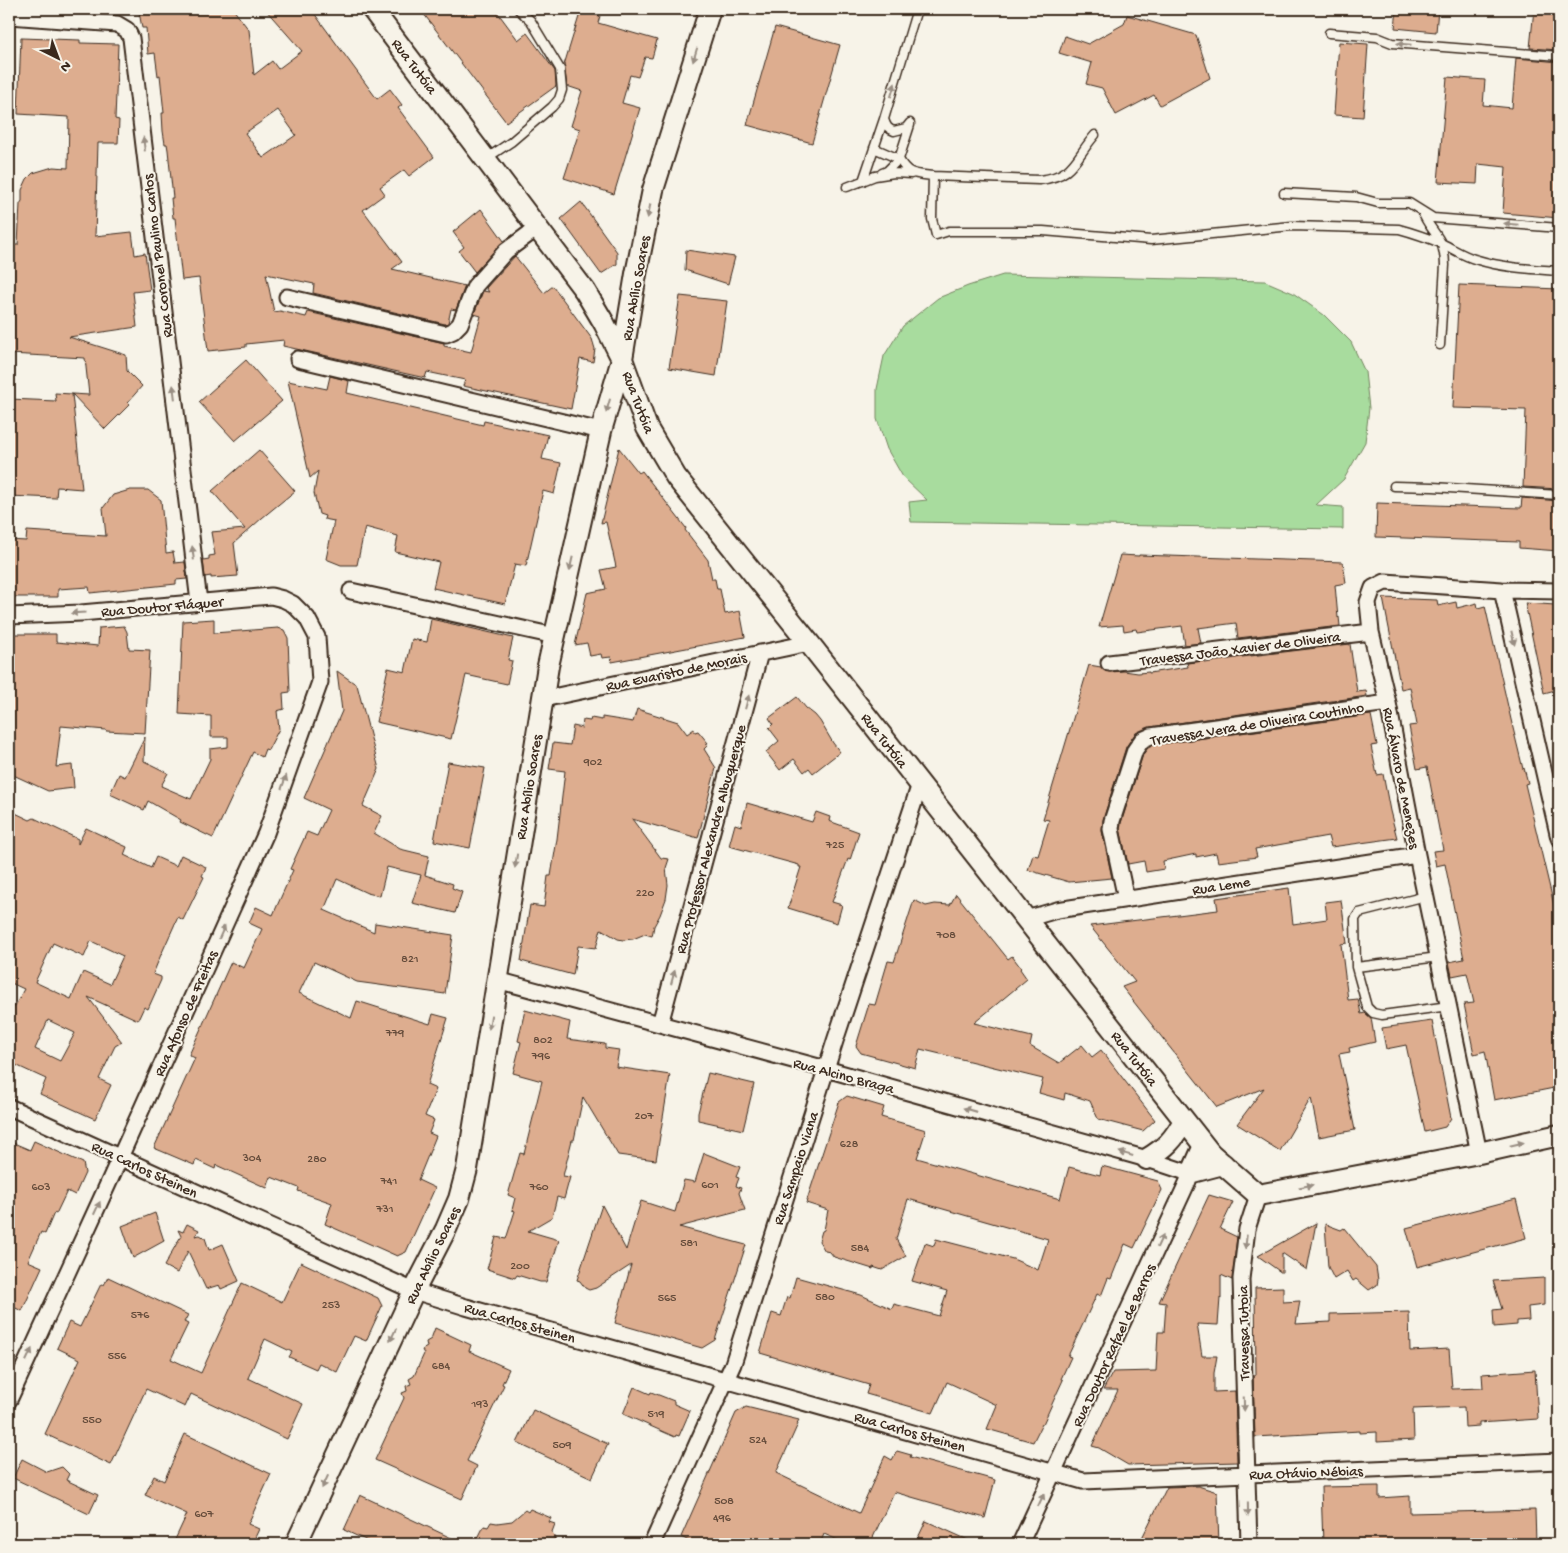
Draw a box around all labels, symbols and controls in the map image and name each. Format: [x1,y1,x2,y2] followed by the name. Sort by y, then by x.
[32,32,82,82] north arrow
[387,36,441,99] street label: Rua Tutóia
[1396,39,1412,47] one-way arrow
[691,48,698,63] one-way arrow
[56,56,74,75] text: N
[889,82,897,97] one-way arrow
[140,136,148,152] one-way arrow
[140,173,178,339] street label: Rua Coronel Paulino Carlos
[644,203,652,219] one-way arrow
[1502,220,1518,228] one-way arrow
[619,234,655,342] street label: Rua Abílio Soares
[617,369,657,437] street label: Rua Tutóia
[170,384,178,400] one-way arrow
[604,398,612,413] one-way arrow
[189,545,197,561] one-way arrow
[567,556,575,571] one-way arrow
[100,594,226,622] street label: Rua Doutor Fláquer
[69,610,85,618] one-way arrow
[1138,629,1342,671] street label: Travessa João Xavier de Oliveira
[1509,630,1517,645] one-way arrow
[604,649,749,697] street label: Rua Evaristo de Morais
[743,695,751,710] one-way arrow
[1148,699,1365,751] street label: Travessa Vera de Oliveira Coutinho
[1378,706,1423,851] street label: Rua Álvaro de Menezes
[856,710,911,773] street label: Rua Tutóia
[673,723,751,956] street label: Rua Professor Alexandre Albuquerque
[513,733,547,841] street label: Rua Abílio Soares
[583,756,602,770] house number: 902
[280,774,288,789] one-way arrow
[825,839,844,853] house number: 725
[512,854,520,870] one-way arrow
[1191,873,1252,900] street label: Rua Leme
[636,887,654,901] house number: 220
[218,925,226,939] one-way arrow
[935,929,956,943] house number: 708
[151,948,223,1080] street label: Rua Afonso de Freitas
[401,953,419,967] house number: 821
[669,970,677,985] one-way arrow
[486,1014,494,1030] one-way arrow
[385,1027,404,1041] house number: 779
[1106,1028,1161,1091] street label: Rua Tutóia
[533,1034,553,1048] house number: 802
[531,1050,551,1064] house number: 796
[791,1055,897,1099] street label: Rua Alcino Braga
[962,1105,977,1113] one-way arrow
[770,1109,824,1228] street label: Rua Sampaio Viana
[635,1110,654,1124] house number: 207
[88,1138,200,1203] street label: Rua Carlos Steinen
[840,1138,859,1152] house number: 628
[1510,1140,1525,1148] one-way arrow
[1119,1149,1134,1157] one-way arrow
[242,1152,262,1166] house number: 304
[307,1153,327,1167] house number: 280
[380,1175,398,1189] house number: 741
[701,1179,719,1193] house number: 601
[31,1181,51,1195] house number: 603
[528,1181,549,1195] house number: 760
[1299,1182,1315,1190] one-way arrow
[94,1201,102,1215] one-way arrow
[375,1203,394,1217] house number: 731
[402,1204,465,1308] street label: Rua Abílio Soares
[1157,1234,1165,1248] one-way arrow
[1242,1234,1250,1250] one-way arrow
[680,1237,698,1251] house number: 581
[851,1242,870,1256] house number: 584
[510,1260,530,1274] house number: 200
[1069,1261,1161,1430] street label: Rua Doutor Rafael de Barros
[1235,1285,1255,1382] street label: Travessa Tutoia
[815,1291,835,1305] house number: 580
[658,1292,676,1306] house number: 565
[322,1299,340,1313] house number: 253
[462,1299,577,1348] street label: Rua Carlos Steinen
[131,1309,150,1323] house number: 576
[389,1328,397,1342] one-way arrow
[26,1348,34,1362] one-way arrow
[108,1350,127,1364] house number: 556
[432,1360,450,1374] house number: 684
[1241,1396,1249,1412] one-way arrow
[470,1398,489,1412] house number: 193
[647,1408,665,1422] house number: 519
[852,1408,967,1457] street label: Rua Carlos Steinen
[82,1414,102,1428] house number: 550
[749,1434,767,1448] house number: 524
[552,1439,572,1453] house number: 509
[1249,1463,1364,1485] street label: Rua Otávio Nébias
[321,1475,329,1489] one-way arrow
[1037,1493,1045,1507] one-way arrow
[714,1495,734,1509] house number: 508
[1244,1502,1252,1518] one-way arrow
[194,1508,214,1522] house number: 607
[713,1512,732,1526] house number: 496

